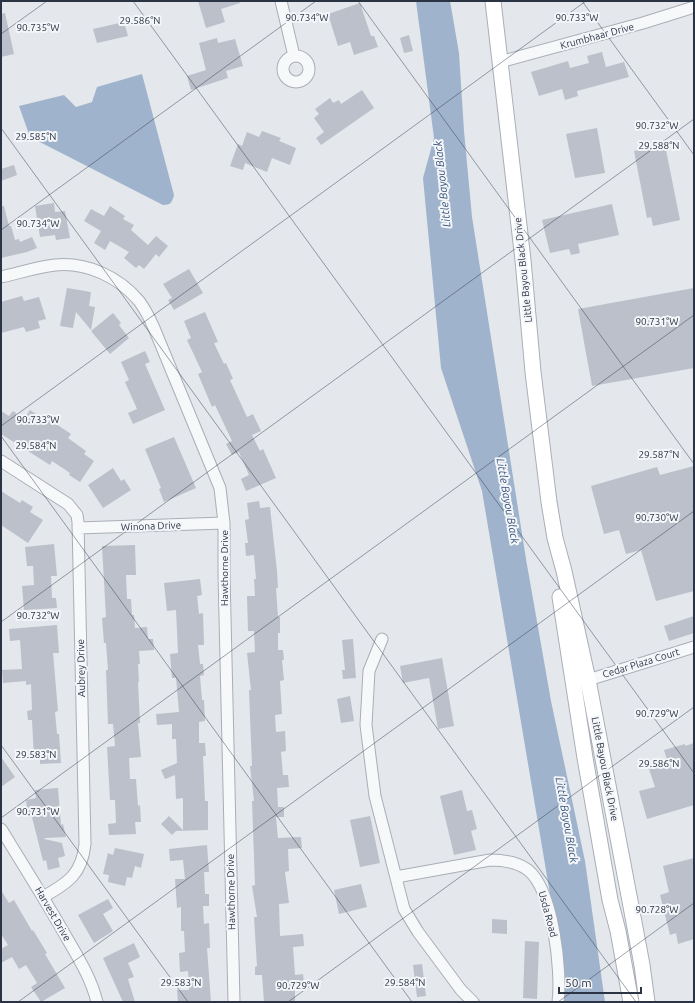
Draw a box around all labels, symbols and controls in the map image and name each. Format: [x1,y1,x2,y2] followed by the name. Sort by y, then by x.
[285,12,329,23] text: 90.734°W
[555,12,599,23] text: 90.733°W
[119,15,161,26] text: 29.586°N
[559,21,635,51] street label: Krumbhaar Drive
[16,22,60,33] text: 90.735°W
[635,120,679,131] text: 90.732°W
[15,131,57,142] text: 29.585°N
[431,140,453,228] water label: Little Bayou Black
[638,140,680,151] text: 29.588°N
[512,217,534,323] street label: Little Bayou Black Drive
[16,218,60,229] text: 90.734°W
[635,316,679,327] text: 90.731°W
[16,414,60,425] text: 90.733°W
[15,440,57,451] text: 29.584°N
[638,449,680,460] text: 29.587°N
[495,457,522,545] water label: Little Bayou Black
[635,512,679,523] text: 90.730°W
[121,519,181,533] street label: Winona Drive
[219,530,230,606] street label: Hawthorne Drive
[16,610,60,621] text: 90.732°W
[75,639,87,697] street label: Aubrey Drive
[601,646,681,680] street label: Cedar Plaza Court
[635,708,679,719] text: 90.729°W
[590,716,620,822] street label: Little Bayou Black Drive
[15,749,57,760] text: 29.583°N
[638,758,680,769] text: 29.586°N
[554,776,581,864] water label: Little Bayou Black
[16,806,60,817] text: 90.731°W
[225,854,237,930] street label: Hawthorne Drive
[33,885,73,943] street label: Harvest Drive
[537,890,559,939] street label: Usda Road
[635,904,679,915] text: 90.728°W
[559,969,641,995] scale bar
[565,976,592,989] text: 50 m
[160,977,202,988] text: 29.583°N
[384,977,426,988] text: 29.584°N
[276,980,320,991] text: 90.729°W

